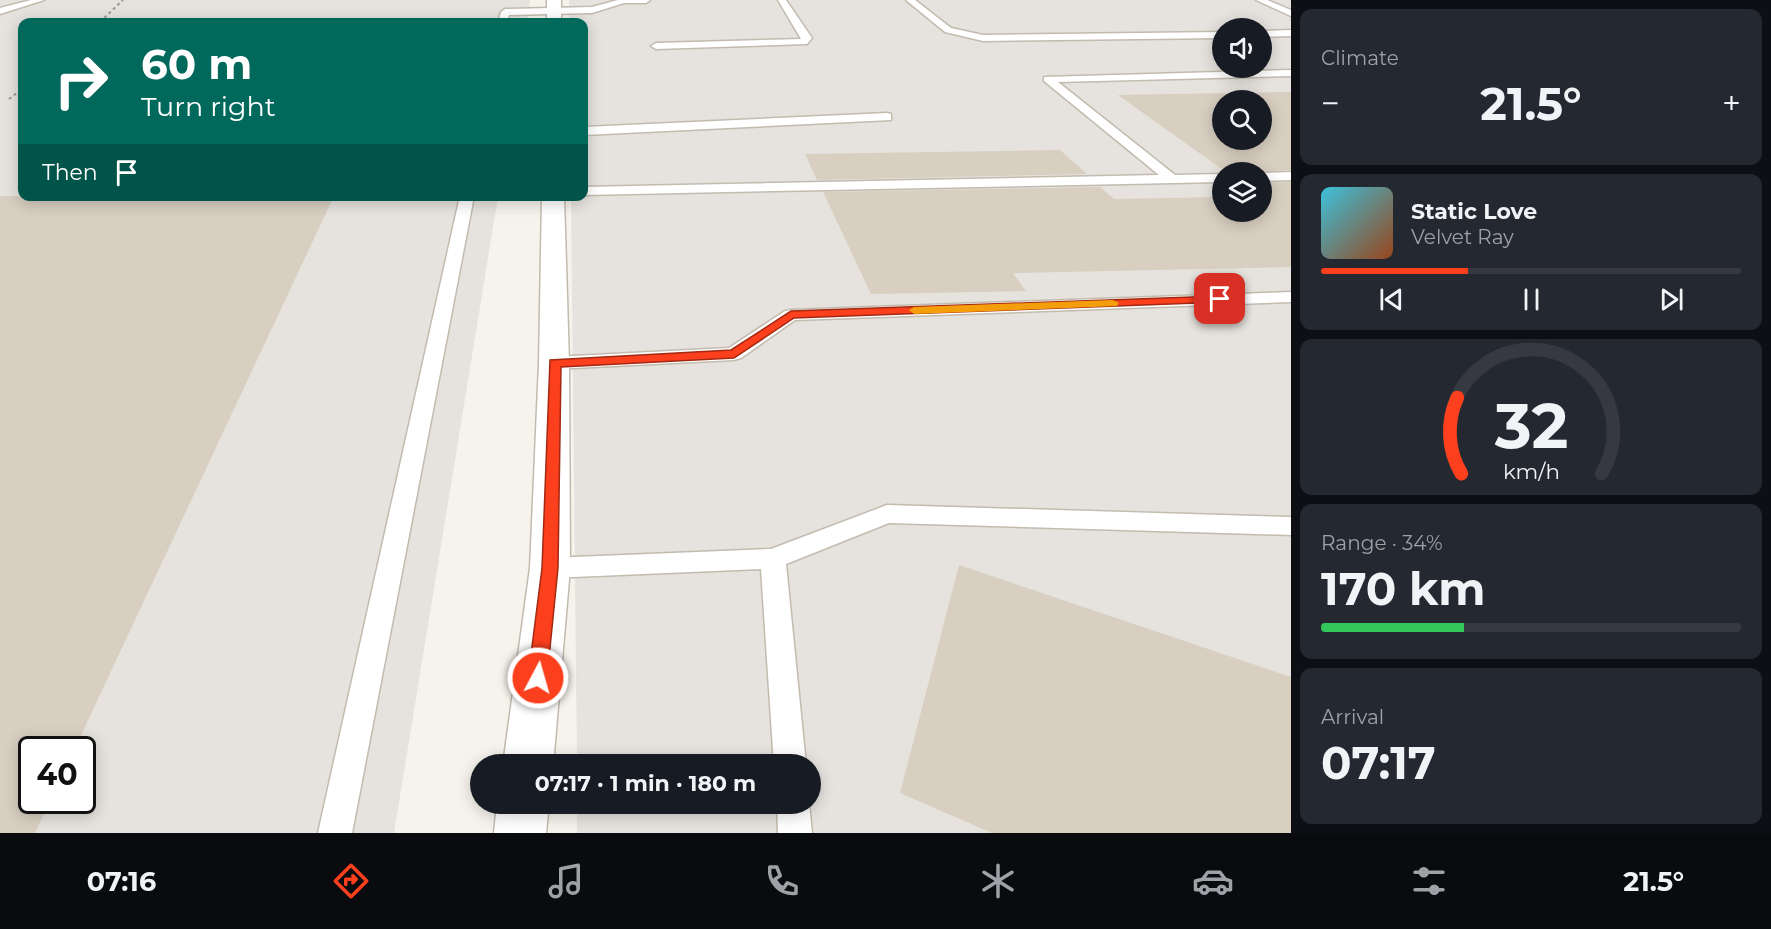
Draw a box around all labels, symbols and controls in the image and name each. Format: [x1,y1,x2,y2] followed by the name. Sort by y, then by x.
[1212,18,1272,222] map controls
[1212,18,1272,78] button: sound
[141,38,252,90] text: 60 m
[42,42,120,120] icon: right
[1321,46,1399,70] text: Climate
[1480,76,1582,131] text: 21.5°
[1321,83,1340,123] text: −
[1722,83,1741,123] text: +
[141,90,276,123] text: Turn right
[1212,90,1272,150] button: search
[110,156,143,189] icon: arrive
[42,159,98,186] text: Then
[1212,162,1272,222] button: layers
[1411,198,1537,225] text: Static Love
[1411,225,1514,249] text: Velvet Ray
[1194,273,1245,324] pin
[1203,282,1236,315] icon: arrive
[1375,283,1408,316] icon: previous
[1515,283,1548,316] icon: pause
[1655,283,1688,316] icon: next
[1493,388,1568,464] text: 32
[1502,458,1560,484] text: km/h
[1321,531,1442,555] text: Range · 34%
[1321,561,1485,616] text: 170 km
[506,646,570,710] position arrow
[1321,705,1384,729] text: Arrival
[1321,735,1436,790] text: 07:17
[18,736,96,814] speed limit sign: 40
[535,770,756,797] text: 07:17 · 1 min · 180 m
[330,860,372,902] icon: directions
[545,860,587,902] icon: music
[761,860,803,902] icon: phone
[977,860,1019,902] icon: climate
[1192,860,1234,902] icon: car
[1408,860,1450,902] icon: filters
[87,865,156,898] text: 07:16
[1623,865,1684,898] text: 21.5°

